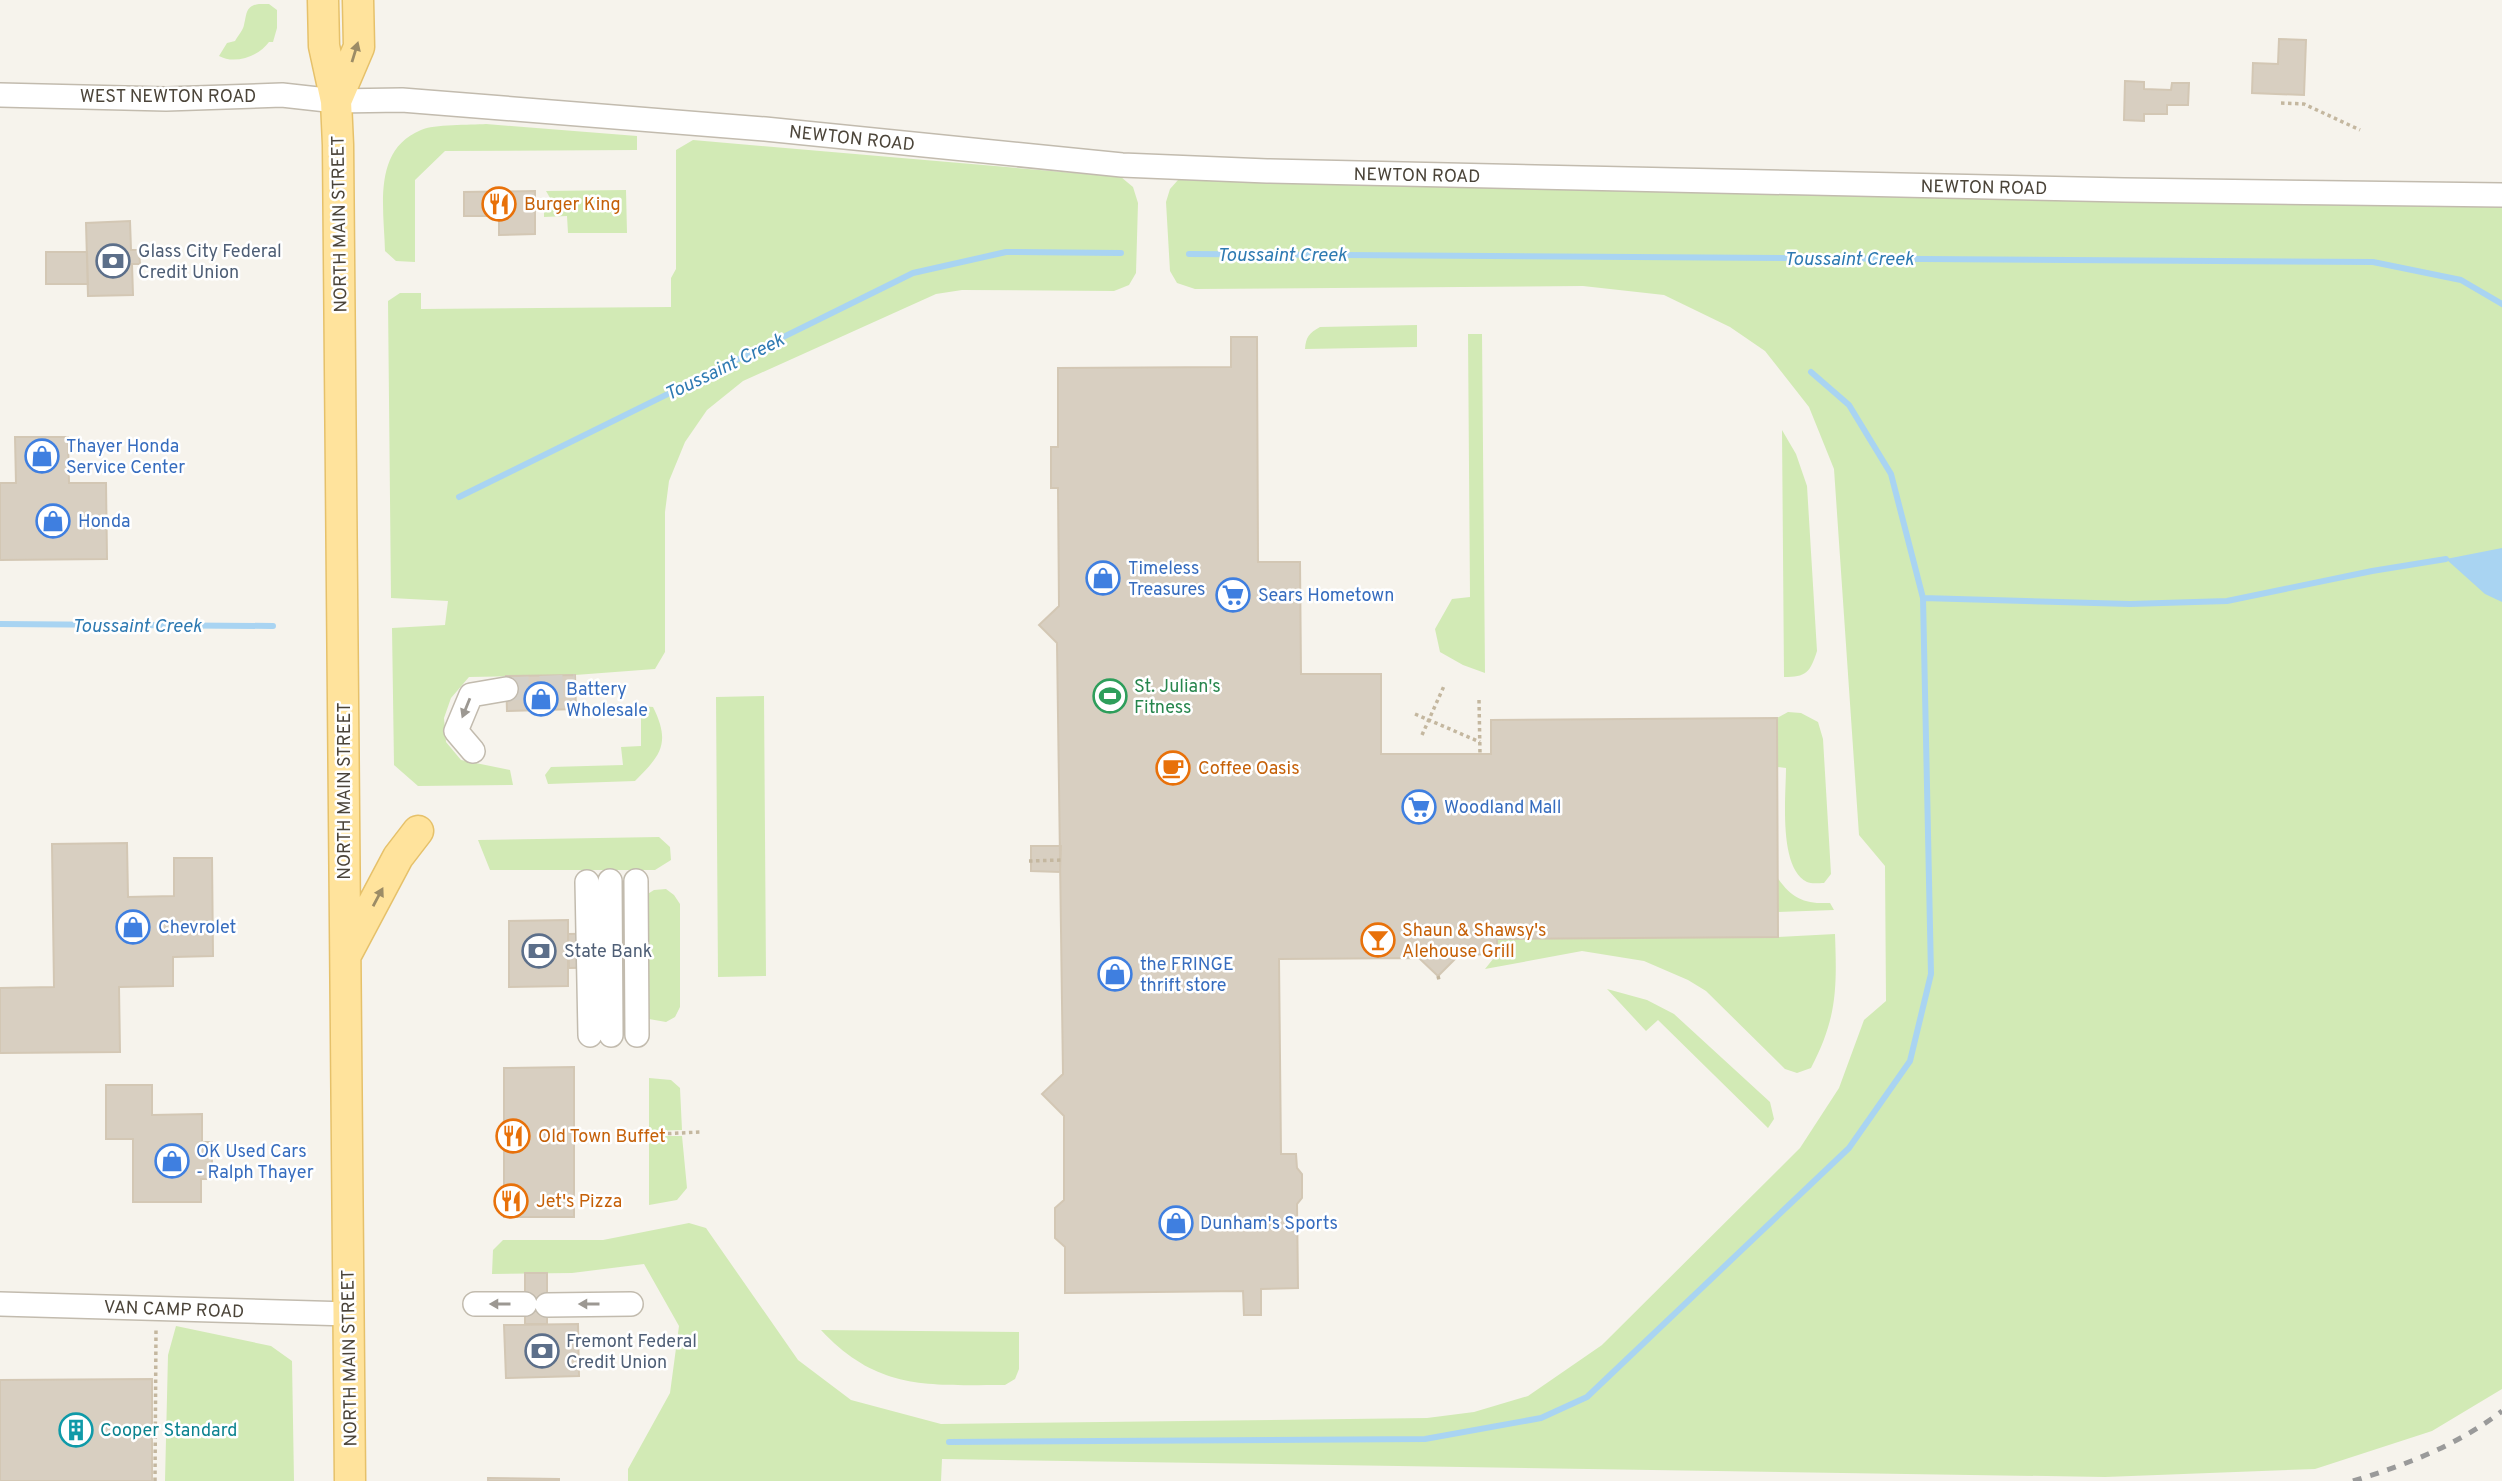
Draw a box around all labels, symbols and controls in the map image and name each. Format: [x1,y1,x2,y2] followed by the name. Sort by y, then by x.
[351,42,361,63] one-way arrow
[80,86,256,109] street label: WEST NEWTON ROAD
[788,121,916,158] street label: NEWTON ROAD
[327,135,354,313] street label: NORTH MAIN STREET
[1353,164,1480,189] street label: NEWTON ROAD
[1920,176,2047,201] street label: NEWTON ROAD
[480,185,518,223] restaurant icon: Burger King
[524,194,621,217] place label: Burger King
[138,241,282,285] place label: Glass City Federal Credit Union
[94,242,132,280] bank icon: Glass City Federal Credit Union
[1217,244,1347,268] water label: Toussaint Creek
[1784,248,1914,272] water label: Toussaint Creek
[661,328,789,407] water label: Toussaint Creek
[66,436,185,480] place label: Thayer Honda Service Center
[23,437,61,475] shop icon: Thayer Honda Service Center
[34,502,72,540] shop icon: Honda
[78,511,131,534] place label: Honda
[1128,558,1206,602] place label: Timeless Treasures
[1084,559,1122,597] shop icon: Timeless Treasures
[1214,576,1252,614] supermarket icon: Sears Hometown
[1258,585,1394,608] place label: Sears Hometown
[72,615,202,639] water label: Toussaint Creek
[1134,676,1221,720] place label: St. Julian's Fitness
[1091,677,1129,715] sports icon: St. Julian's Fitness
[566,679,648,723] place label: Battery Wholesale
[522,680,560,718] shop icon: Battery Wholesale
[460,698,471,719] one-way arrow
[334,702,357,880] street label: NORTH MAIN STREET
[1154,749,1192,787] cafe icon: Coffee Oasis
[1198,758,1300,781] place label: Coffee Oasis
[1400,788,1438,826] supermarket icon: Woodland Mall
[1444,797,1562,820] place label: Woodland Mall
[371,886,383,906] one-way arrow
[114,908,152,946] shop icon: Chevrolet
[158,917,236,940] place label: Chevrolet
[1402,920,1547,964] place label: Shaun & Shawsy's Alehouse Grill
[1359,921,1397,959] bar icon: Shaun & Shawsy's Alehouse Grill
[520,932,558,970] bank icon: State Bank
[564,941,652,964] place label: State Bank
[1140,954,1234,998] place label: the FRINGE thrift store
[1096,955,1134,993] shop icon: the FRINGE thrift store
[494,1117,532,1155] restaurant icon: Old Town Buffet
[538,1126,666,1149] place label: Old Town Buffet
[196,1141,314,1185] place label: OK Used Cars - Ralph Thayer
[153,1142,191,1180] shop icon: OK Used Cars - Ralph Thayer
[492,1182,530,1220] restaurant icon: Jet's Pizza
[536,1191,622,1214] place label: Jet's Pizza
[1157,1204,1195,1242] shop icon: Dunham's Sports
[1200,1213,1338,1236] place label: Dunham's Sports
[337,1269,364,1447] street label: NORTH MAIN STREET
[103,1297,245,1324] street label: VAN CAMP ROAD
[489,1298,511,1310] one-way arrow
[578,1299,600,1310] one-way arrow
[566,1331,697,1375] place label: Fremont Federal Credit Union
[523,1332,561,1370] bank icon: Fremont Federal Credit Union
[57,1411,95,1449] building icon: Cooper Standard
[100,1420,237,1443] place label: Cooper Standard

